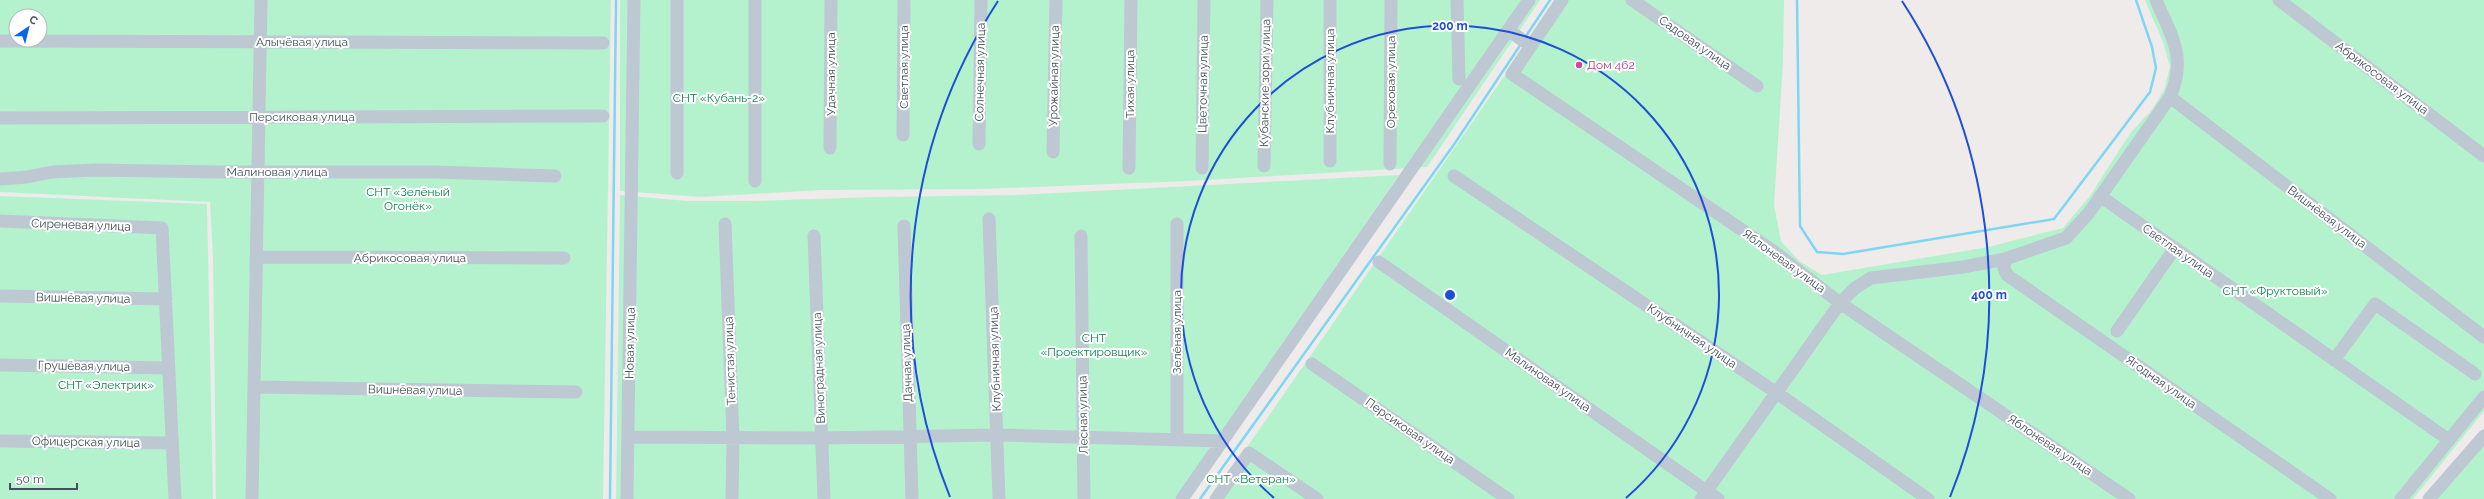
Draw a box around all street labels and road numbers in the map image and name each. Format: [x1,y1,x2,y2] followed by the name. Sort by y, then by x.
[1656,13,1734,73] street label: Садовая улица
[1257,19,1273,147] street label: Кубанские зори улица
[972,22,988,122] street label: Солнечная улица
[897,25,911,109] street label: Светлая улица
[1046,25,1062,127] street label: Урожайная улица
[1323,29,1337,134] street label: Клубничная улица
[824,32,838,116] street label: Удачная улица
[256,35,348,49] street label: Алычёвая улица
[1195,35,1211,133] street label: Цветочная улица
[1384,36,1398,128] street label: Ореховая улица
[2333,39,2431,117] street label: Абрикосовая улица
[1123,50,1137,118] street label: Тихая улица
[249,110,355,124] street label: Персиковая улица
[227,165,327,179] street label: Малиновая улица
[2285,183,2369,251] street label: Вишнёвая улица
[31,216,131,234] street label: Сиреневая улица
[2140,221,2216,281] street label: Светлая улица
[1740,226,1828,296] street label: Яблоневая улица
[354,251,466,265] street label: Абрикосовая улица
[36,290,130,306] street label: Вишнёвая улица
[1170,290,1184,374] street label: Зелёная улица
[1645,301,1739,371] street label: Клубничная улица
[986,306,1004,412] street label: Клубничная улица
[622,307,638,379] street label: Новая улица
[810,312,828,424] street label: Виноградная улица
[721,316,739,406] street label: Тенистая улица
[899,324,915,402] street label: Дачная улица
[1503,345,1593,415] street label: Малиновая улица
[2123,352,2199,412] street label: Ягодная улица
[38,358,130,374] street label: Грушёвая улица
[1075,375,1091,455] street label: Лесная улица
[368,382,462,398] street label: Вишнёвая улица
[1363,395,1457,467] street label: Персиковая улица
[2005,412,2095,478] street label: Яблоневая улица
[32,434,140,450] street label: Офицерская улица

